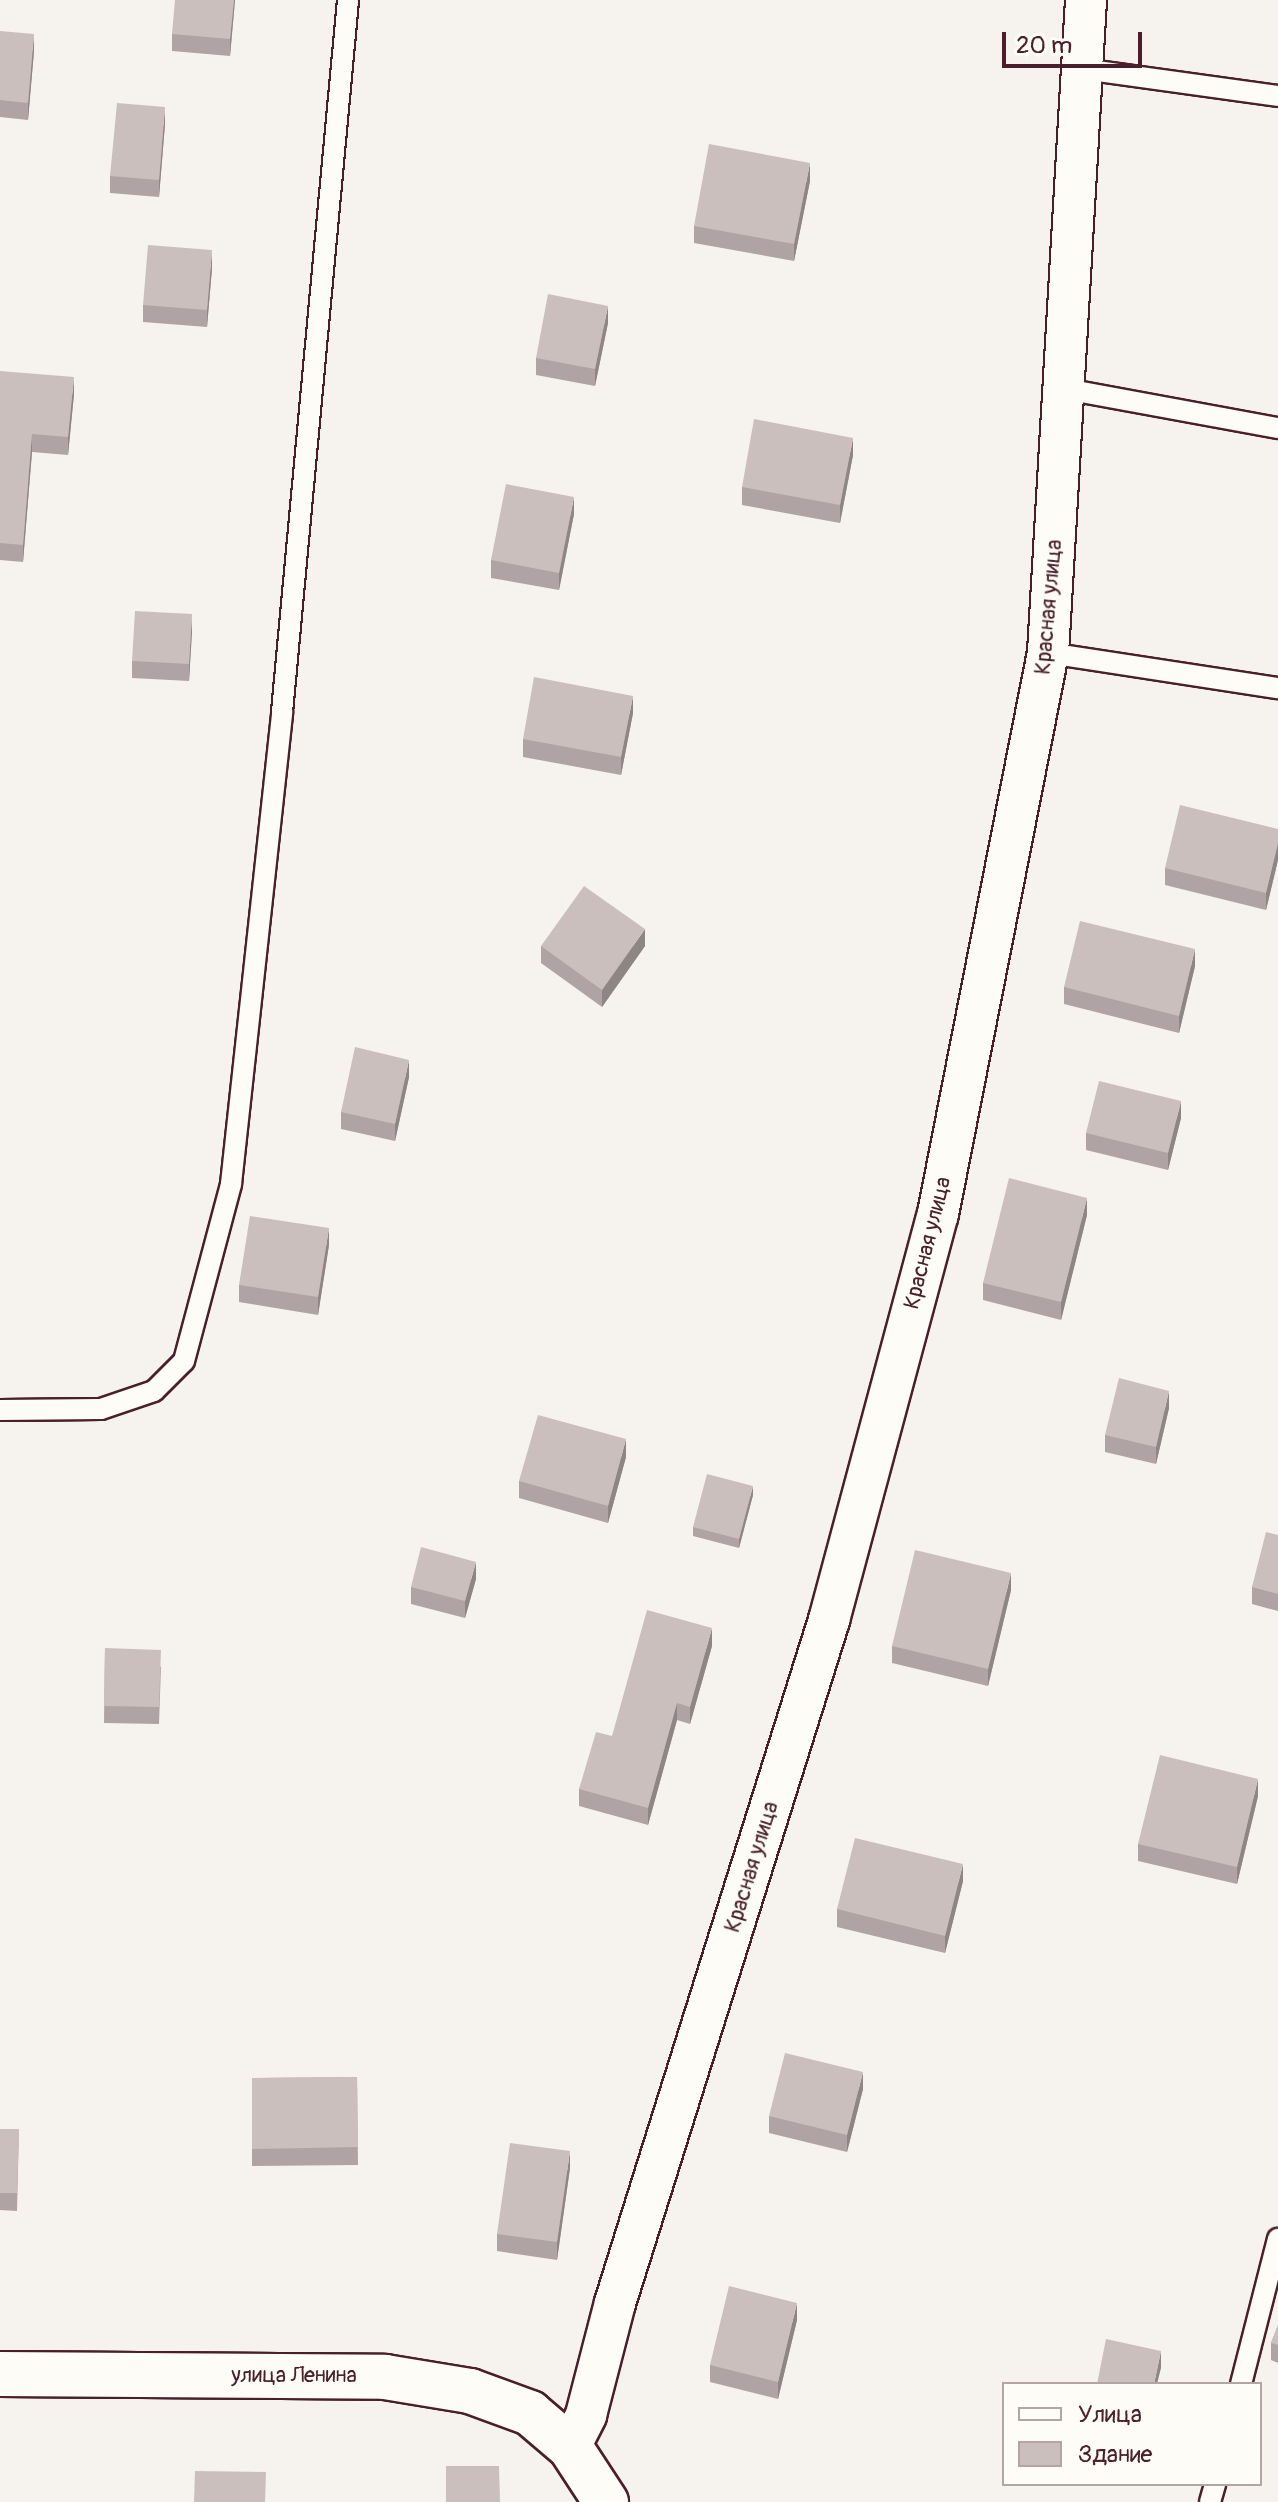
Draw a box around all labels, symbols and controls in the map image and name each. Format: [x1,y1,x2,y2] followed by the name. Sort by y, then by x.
[1006,16,1146,66] scale bar
[1016,31,1072,60] text: 20 m
[1030,538,1068,676] street label: Красная улица
[899,1174,957,1312] street label: Красная улица
[720,1798,784,1936] street label: Красная улица
[231,2363,357,2389] street label: улица Ленина
[1002,2382,1262,2486] legend
[1078,2400,1142,2429] text: Улица
[1078,2440,1152,2469] text: Здание

